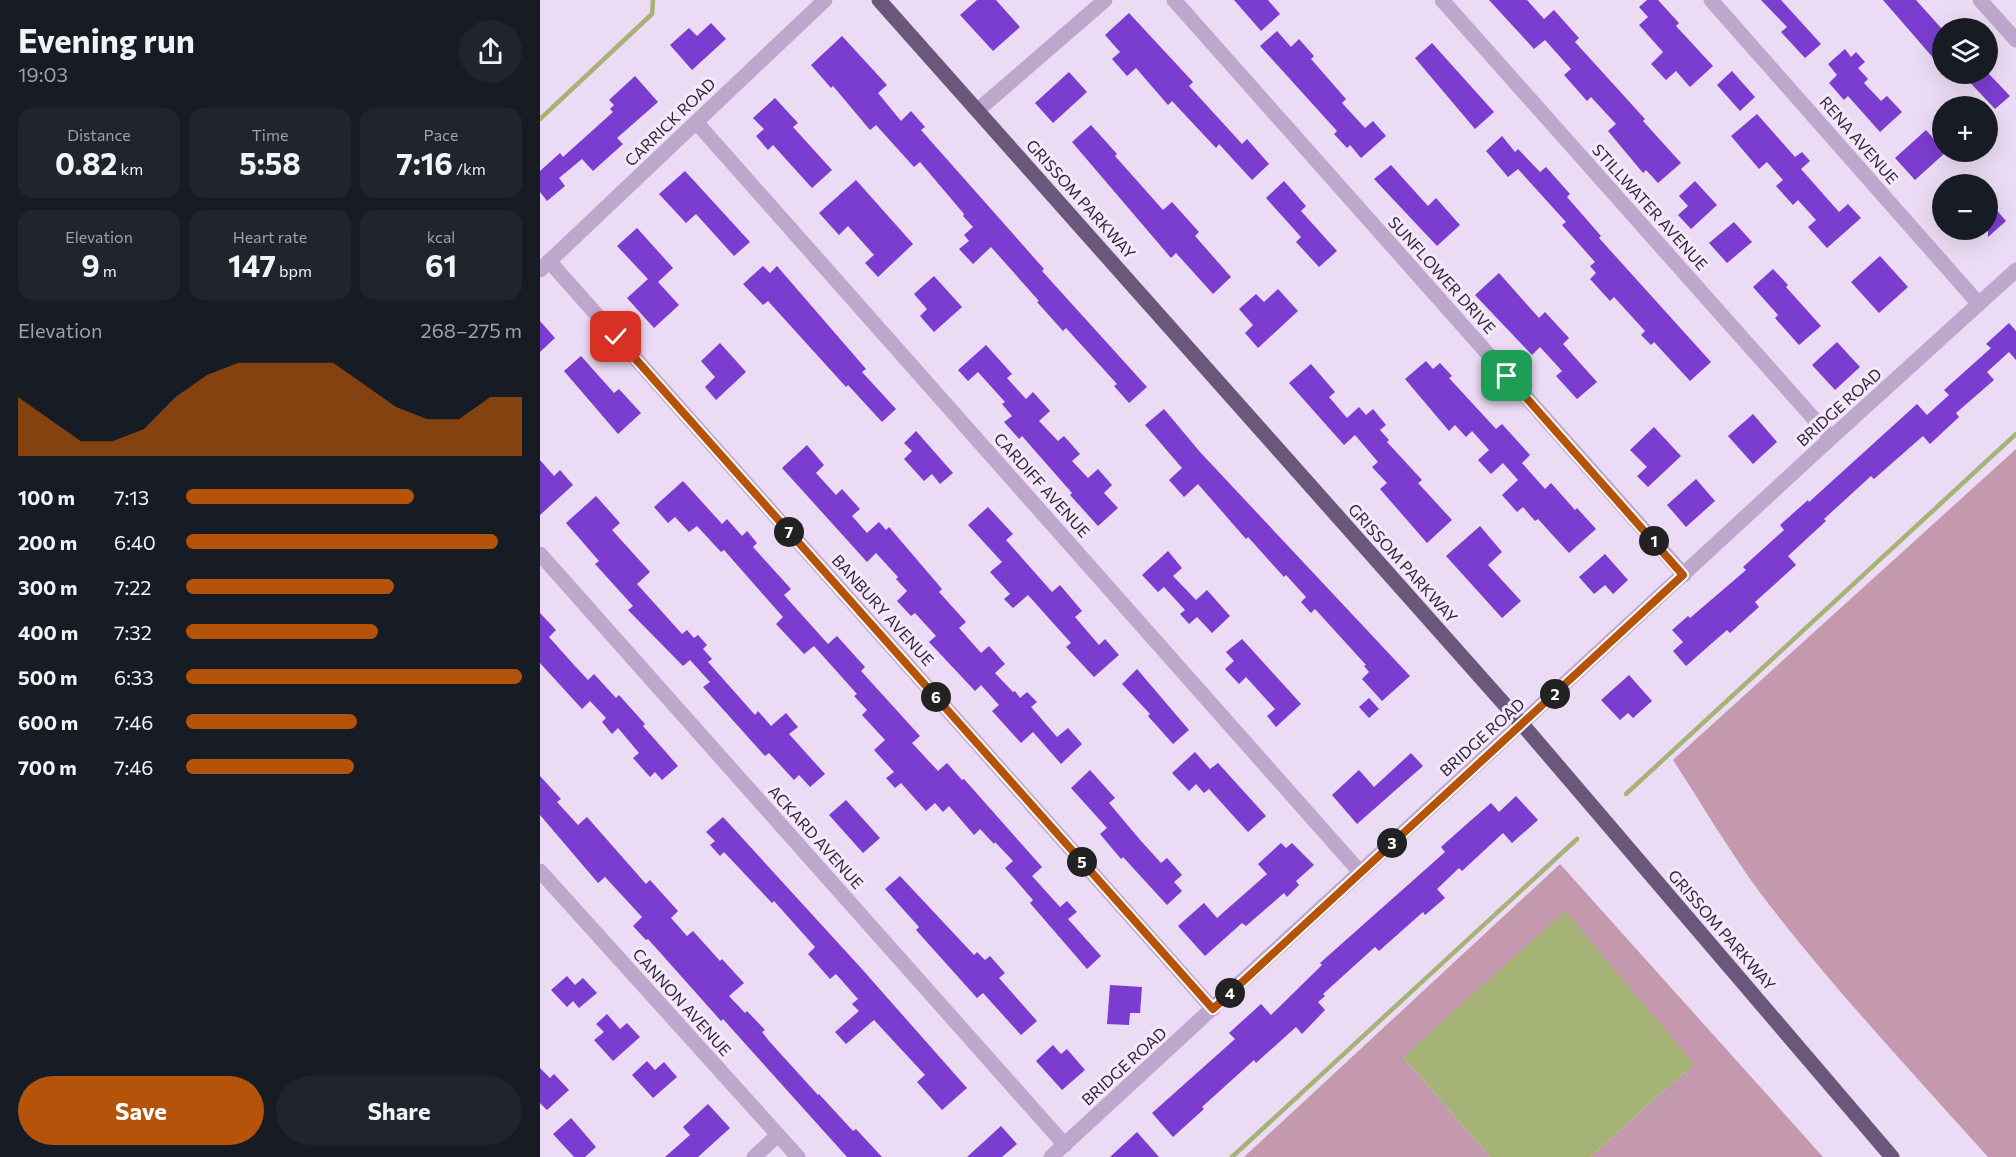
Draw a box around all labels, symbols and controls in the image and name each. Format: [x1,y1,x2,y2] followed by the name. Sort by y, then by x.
[1932,18,1998,240] map controls
[1932,18,1998,84] button: layers
[18,19,195,60] text: Evening run
[459,20,522,83] button: share
[18,62,68,86] text: 19:03
[620,74,719,170] street label: CARRICK ROAD
[1816,92,1903,187] street label: RENA AVENUE
[1932,96,1998,162] button: +
[67,125,131,144] text: Distance
[252,125,288,144] text: Time
[424,125,458,144] text: Pace
[1023,135,1140,263] street label: GRISSOM PARKWAY
[1589,140,1712,274] street label: STILLWATER AVENUE
[55,144,117,181] text: 0.82
[239,144,301,181] text: 5:58
[396,144,453,181] text: 7:16
[117,159,143,178] text: km
[453,159,486,178] text: /km
[1932,174,1998,240] button: −
[1385,212,1500,337] street label: SUNFLOWER DRIVE
[65,227,133,246] text: Elevation
[233,227,307,246] text: Heart rate
[427,227,455,246] text: kcal
[81,246,100,283] text: 9
[228,246,276,283] text: 147
[425,246,457,283] text: 61
[100,261,117,280] text: m
[276,261,312,280] text: bpm
[590,311,641,362] pin
[18,318,103,342] text: Elevation
[421,318,522,342] text: 268–275 m
[599,320,632,353] icon: check
[1481,350,1532,401] pin
[1490,359,1523,392] icon: arrive
[1792,364,1885,450] street label: BRIDGE ROAD
[990,429,1094,541] street label: CARDIFF AVENUE
[18,485,75,509] text: 100 m
[114,485,149,509] text: 7:13
[1345,499,1462,627] street label: GRISSOM PARKWAY
[774,517,804,547] pin: 7
[785,522,793,541] text: 7
[1639,526,1669,556] pin: 1
[18,530,77,554] text: 200 m
[114,530,156,554] text: 6:40
[1650,531,1658,550] text: 1
[829,550,938,669] street label: BANBURY AVENUE
[18,575,78,599] text: 300 m
[114,575,151,599] text: 7:22
[18,620,78,644] text: 400 m
[114,620,152,644] text: 7:32
[18,665,78,689] text: 500 m
[114,665,154,689] text: 6:33
[1540,679,1570,709] pin: 2
[921,682,951,712] pin: 6
[1550,684,1560,703] text: 2
[931,687,941,706] text: 6
[1435,694,1528,780] street label: BRIDGE ROAD
[18,710,78,734] text: 600 m
[114,710,153,734] text: 7:46
[18,755,77,779] text: 700 m
[114,755,153,779] text: 7:46
[765,781,868,892] street label: ACKARD AVENUE
[1377,828,1407,858] pin: 3
[1387,833,1397,852] text: 3
[1067,847,1097,877] pin: 5
[1077,852,1087,871] text: 5
[1665,865,1780,994] street label: GRISSOM PARKWAY
[629,944,736,1059] street label: CANNON AVENUE
[1215,978,1245,1008] pin: 4
[1225,983,1235,1002] text: 4
[1077,1023,1170,1109] street label: BRIDGE ROAD
[18,1076,264,1145] button: Save
[276,1076,522,1145] button: Share

